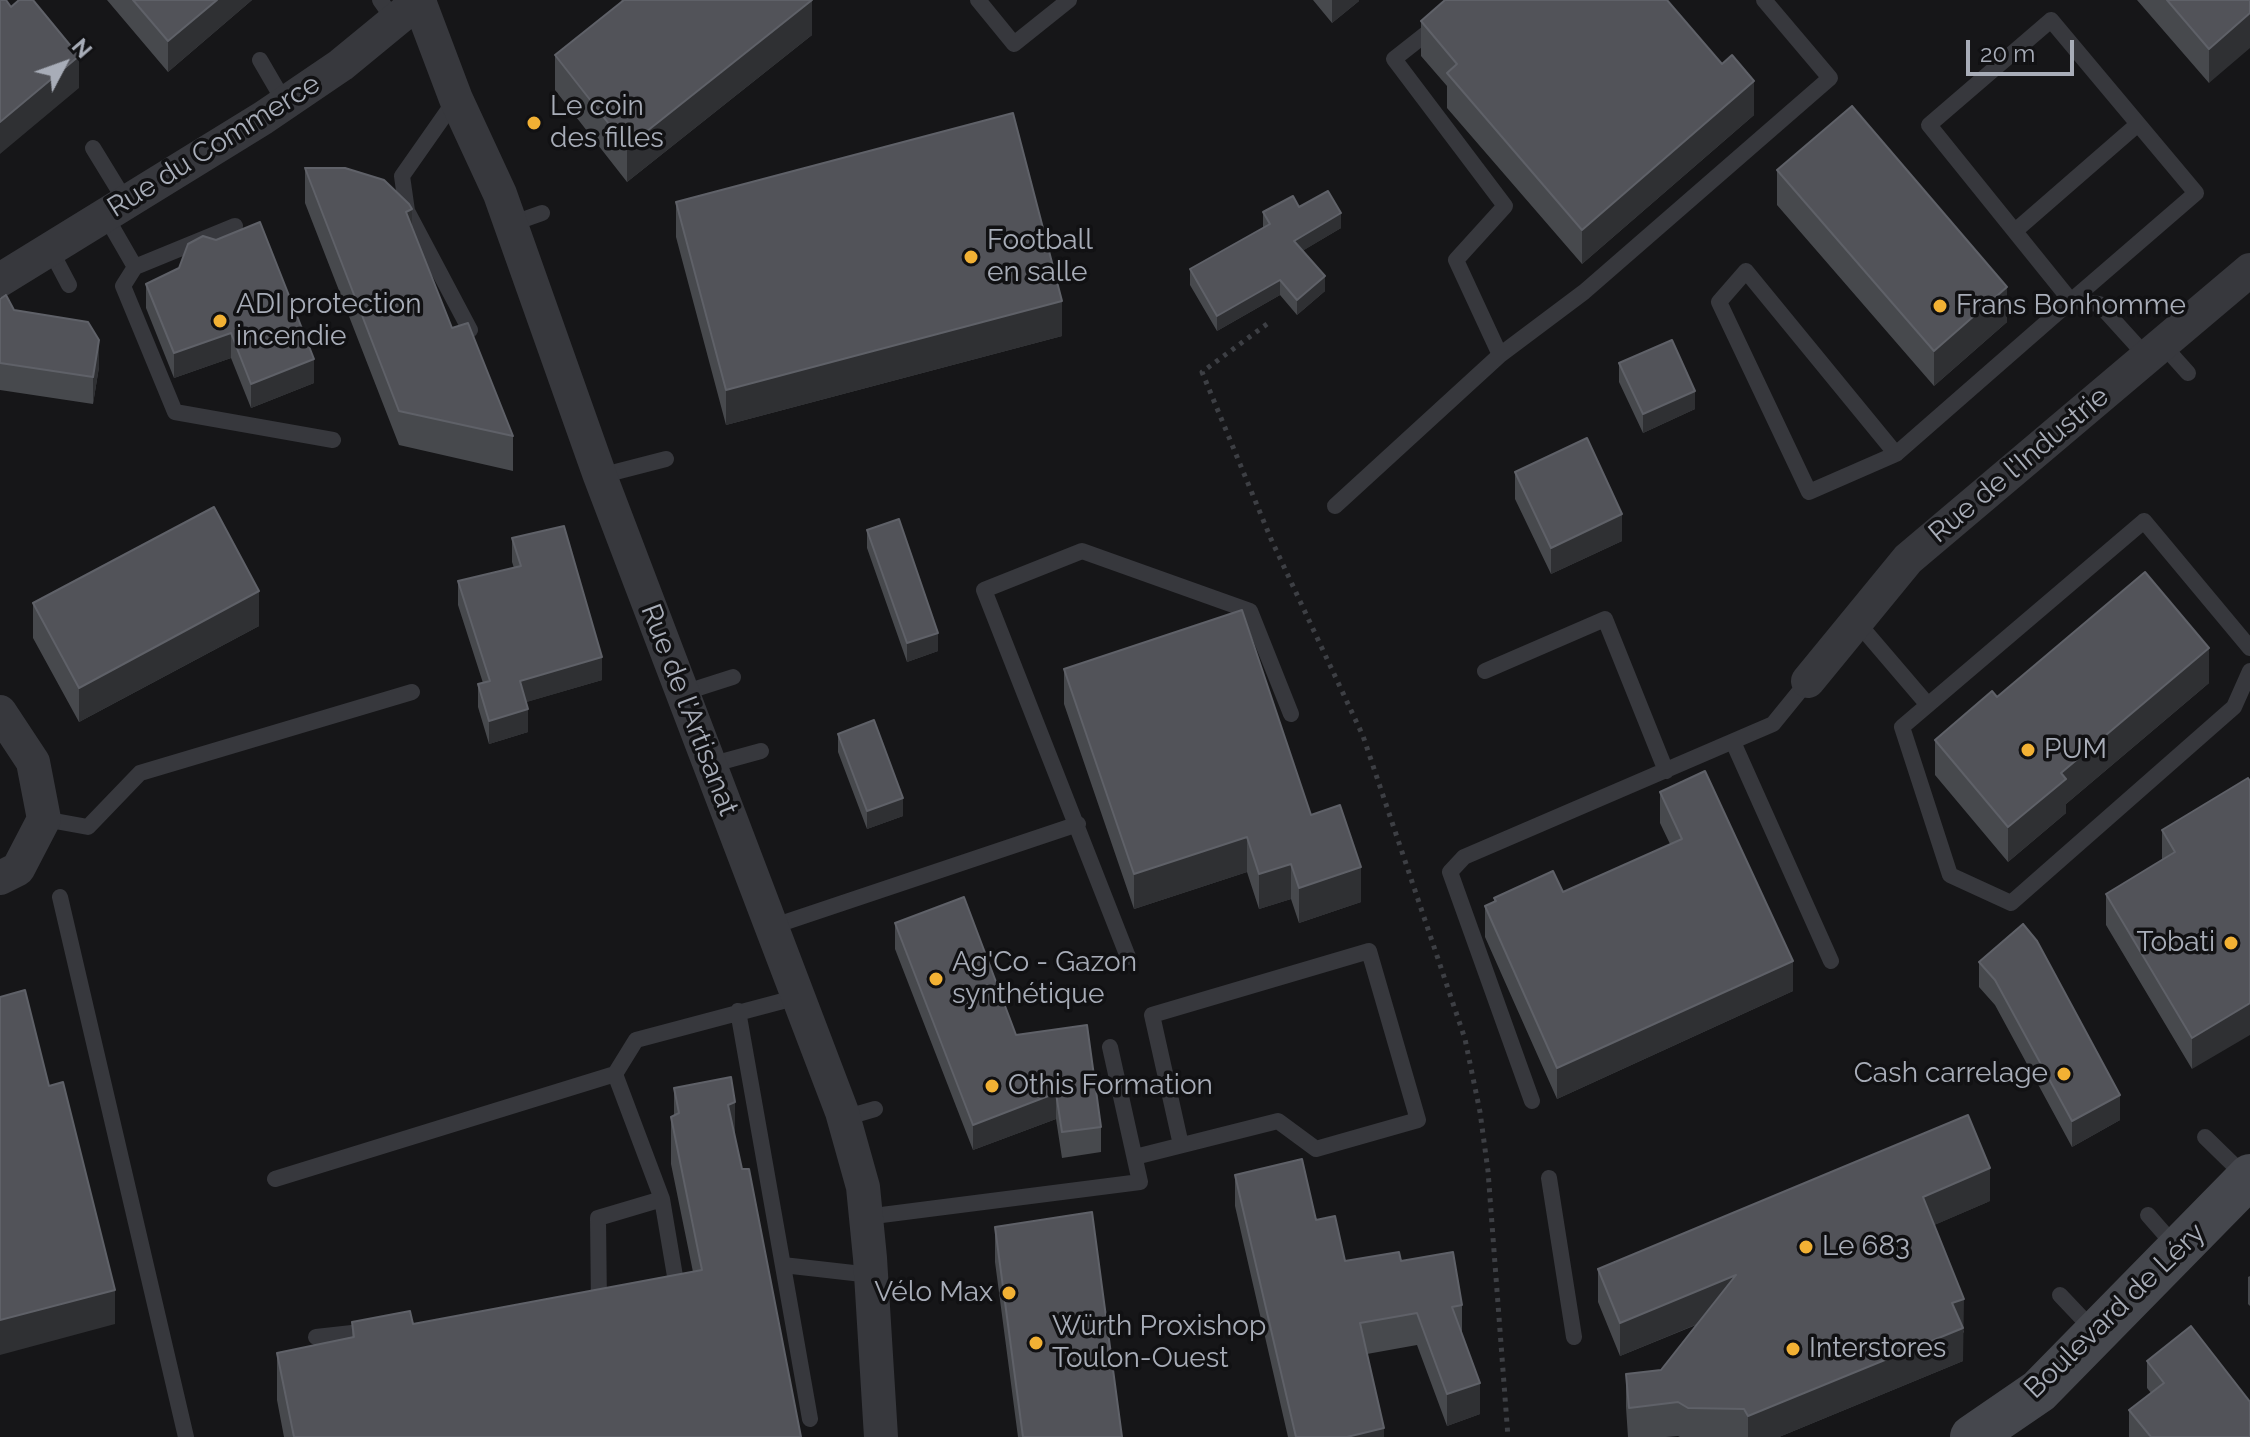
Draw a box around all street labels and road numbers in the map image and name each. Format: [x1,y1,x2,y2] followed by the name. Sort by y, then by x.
[102,67,326,225] street label: Rue du Commerce
[1922,380,2116,550] street label: Rue de l'Industrie
[633,599,745,821] street label: Rue de l'Artisanat
[2018,1216,2212,1406] street label: Boulevard de Léry

